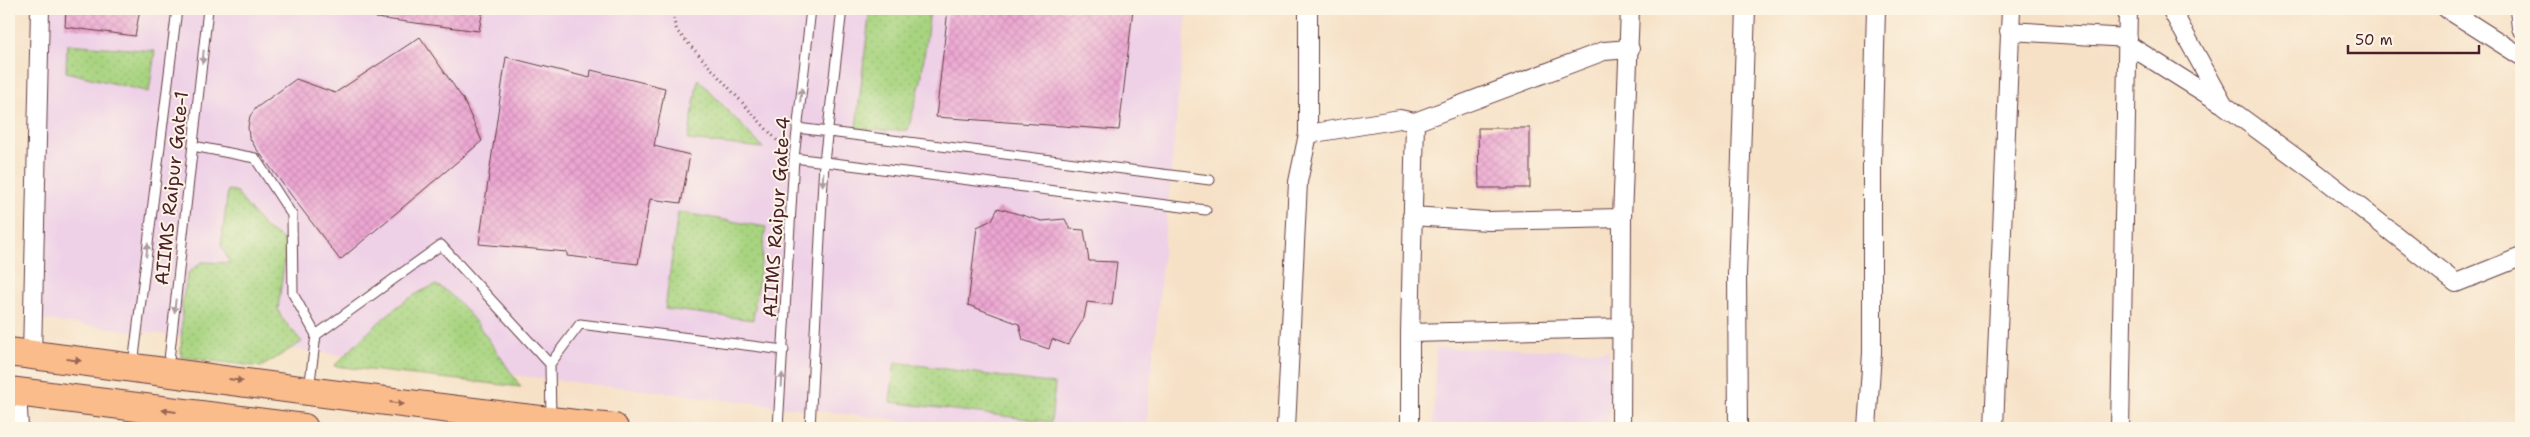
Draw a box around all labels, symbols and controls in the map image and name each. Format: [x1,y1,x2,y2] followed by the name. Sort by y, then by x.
[2348,22,2479,54] scale bar
[2355,30,2393,50] text: 50 m
[199,49,207,65] one-way arrow
[797,87,805,103] one-way arrow
[149,90,194,286] street label: AIIMS Raipur Gate-1
[757,116,796,318] street label: AIIMS Raipur Gate-4
[818,171,826,187] one-way arrow
[143,242,151,258] one-way arrow
[171,298,179,314] one-way arrow
[67,357,83,365] one-way arrow
[778,371,786,387] one-way arrow
[228,377,244,385] one-way arrow
[389,399,405,407] one-way arrow
[161,407,177,415] one-way arrow

